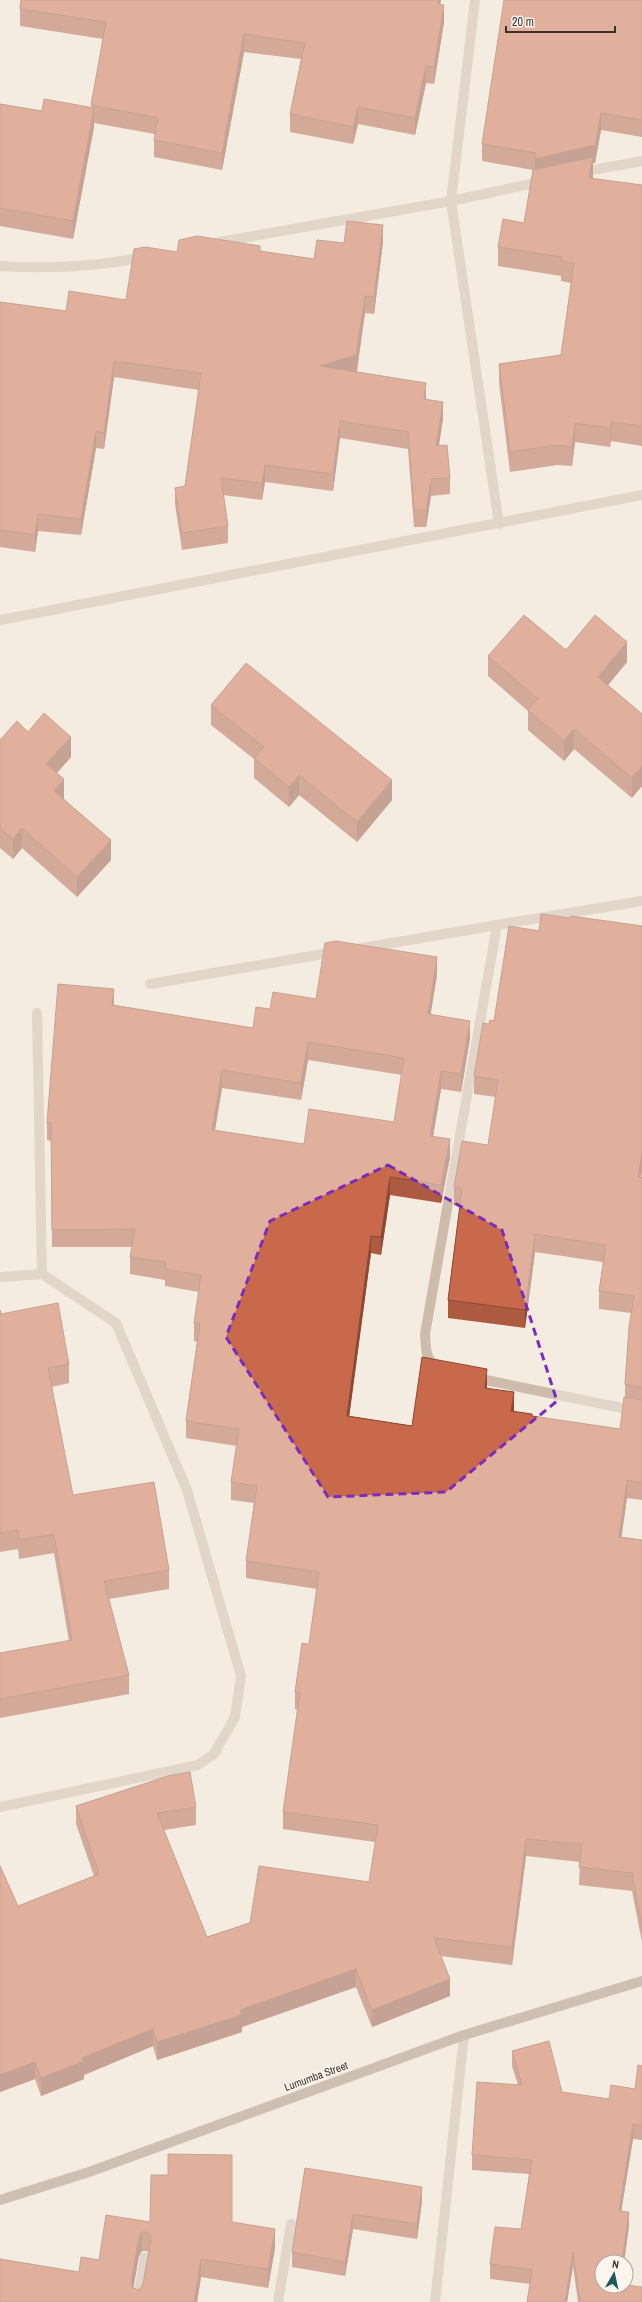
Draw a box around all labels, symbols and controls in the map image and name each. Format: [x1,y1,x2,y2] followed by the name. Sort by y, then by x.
[506,8,615,34] scale bar
[512,14,534,30] text: 20 m
[282,2058,350,2094] street label: Lumumba Street
[594,2254,634,2294] north arrow
[611,2257,620,2272] text: N

